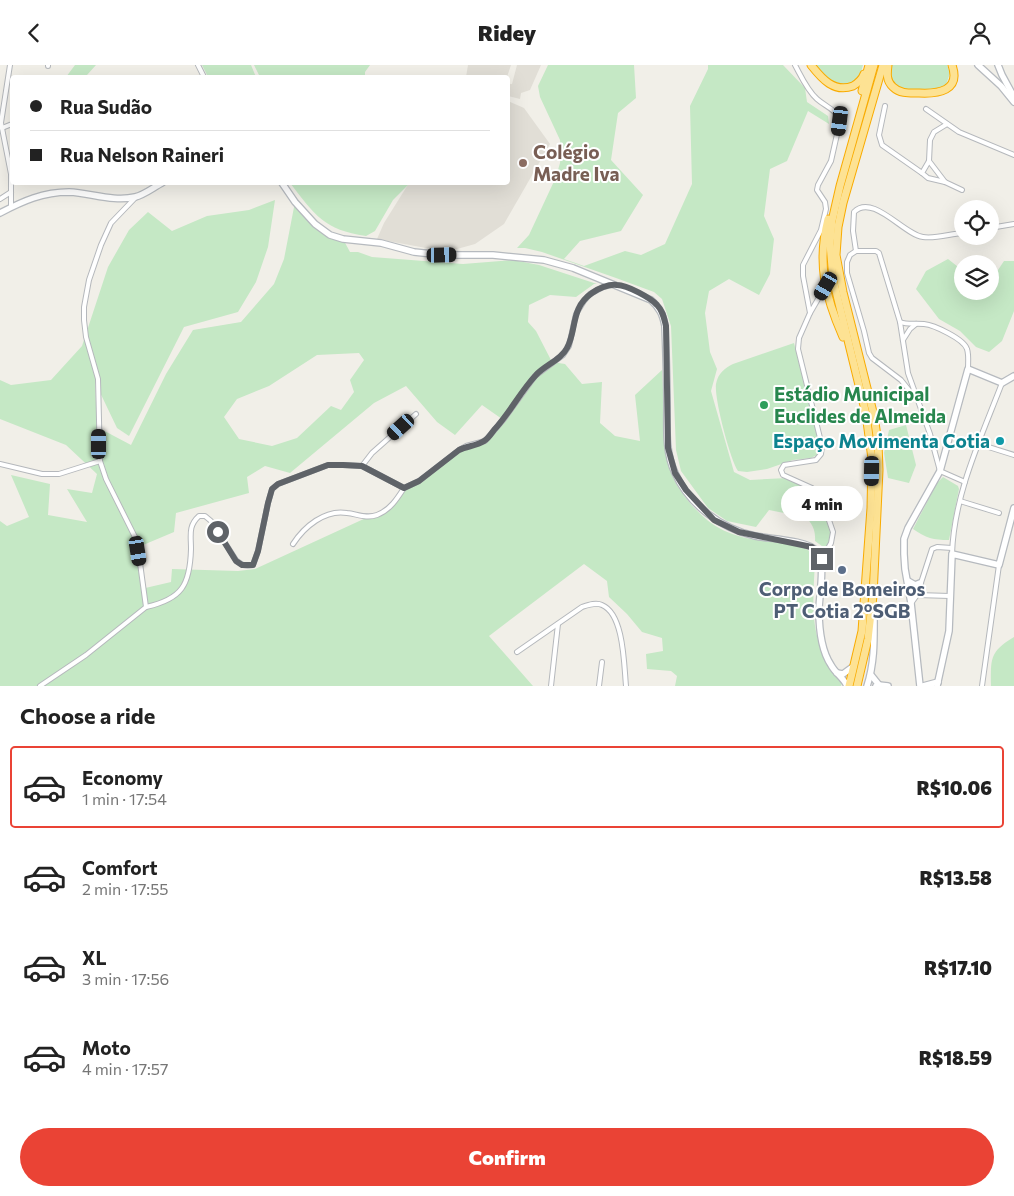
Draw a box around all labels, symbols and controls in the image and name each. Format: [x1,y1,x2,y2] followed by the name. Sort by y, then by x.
[20,19,48,47] icon: back
[478,19,536,46] text: Ridey
[966,19,994,47] icon: person
[60,95,152,118] text: Rua Sudão
[830,105,849,137] car
[533,140,620,185] place label: Colégio Madre Iva
[60,143,224,166] text: Rua Nelson Raineri
[517,157,529,169] marker: Colégio Madre Iva
[954,200,999,300] map controls
[954,200,999,245] button: locate
[426,247,457,263] car
[954,255,999,300] button: layers
[812,269,839,303] car
[774,382,946,427] place label: Estádio Municipal Euclides de Almeida
[758,399,770,411] marker: Estádio Municipal Euclides de Almeida
[384,411,417,443] car
[91,429,106,459] car
[773,429,990,452] place label: Espaço Movimenta Cotia
[994,435,1006,447] marker: Espaço Movimenta Cotia
[864,456,879,486] car
[781,487,863,521] callout: 4 min
[802,494,842,513] text: 4 min
[207,521,229,543] route start
[128,535,147,567] car
[811,548,833,570] route end
[836,564,848,576] marker: Corpo de Bomeiros PT Cotia 2ºSGB
[759,577,925,622] place label: Corpo de Bomeiros PT Cotia 2ºSGB
[20,702,155,729] text: Choose a ride
[22,765,67,810] icon: car
[82,766,163,789] text: Economy
[917,776,992,799] text: R$10.06
[82,789,167,808] text: 1 min · 17:54
[22,855,67,900] icon: car
[82,856,158,879] text: Comfort
[919,866,992,889] text: R$13.58
[82,879,169,898] text: 2 min · 17:55
[22,945,67,990] icon: car
[82,946,107,969] text: XL
[924,956,992,979] text: R$17.10
[82,969,169,988] text: 3 min · 17:56
[22,1035,67,1080] icon: car
[82,1036,131,1059] text: Moto
[919,1046,992,1069] text: R$18.59
[82,1059,169,1078] text: 4 min · 17:57
[20,1128,994,1186] button: Confirm

